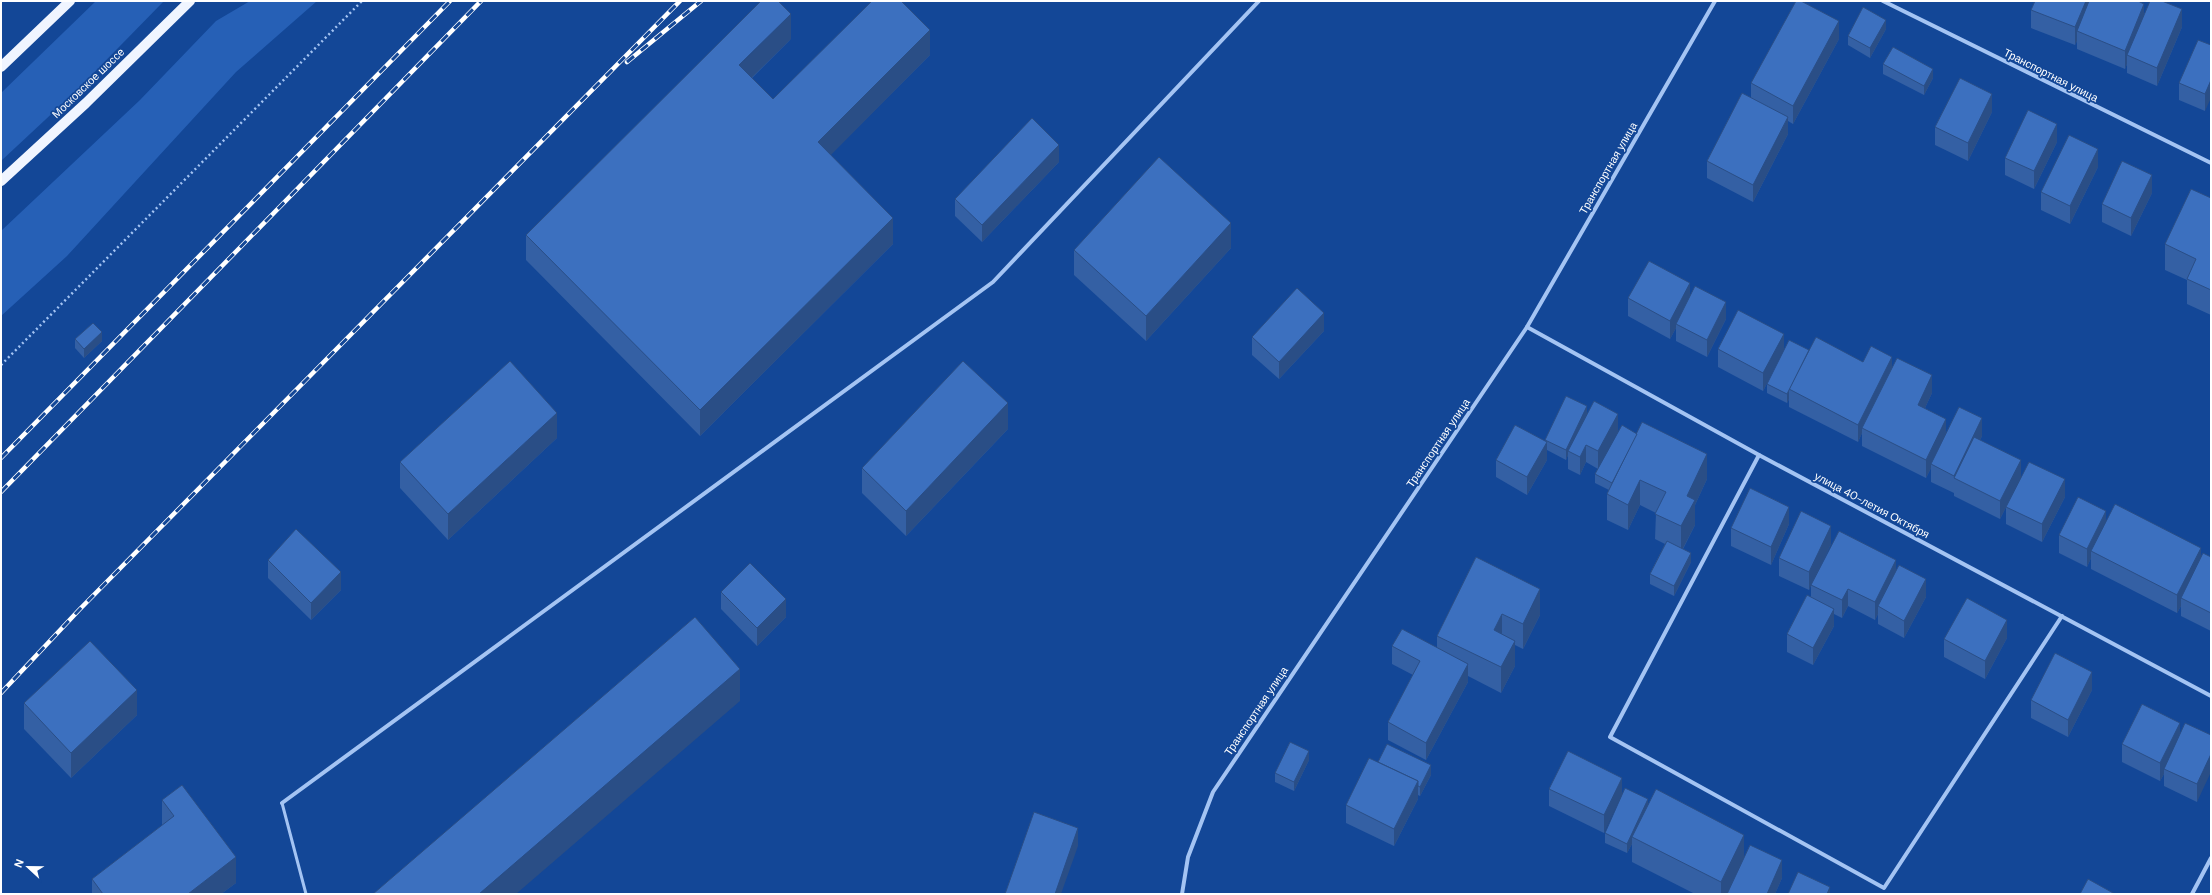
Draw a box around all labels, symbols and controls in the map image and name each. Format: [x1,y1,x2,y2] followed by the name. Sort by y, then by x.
[49,45,127,121] street label: Московское шоссе
[2001,45,2101,105] street label: Транспортная улица
[1576,119,1641,217] street label: Транспортная улица
[1403,395,1473,490] street label: Транспортная улица
[1812,469,1932,541] street label: улица 40-летия Октября
[1221,663,1291,758] street label: Транспортная улица
[8,847,48,887] north arrow
[11,857,27,870] text: N

